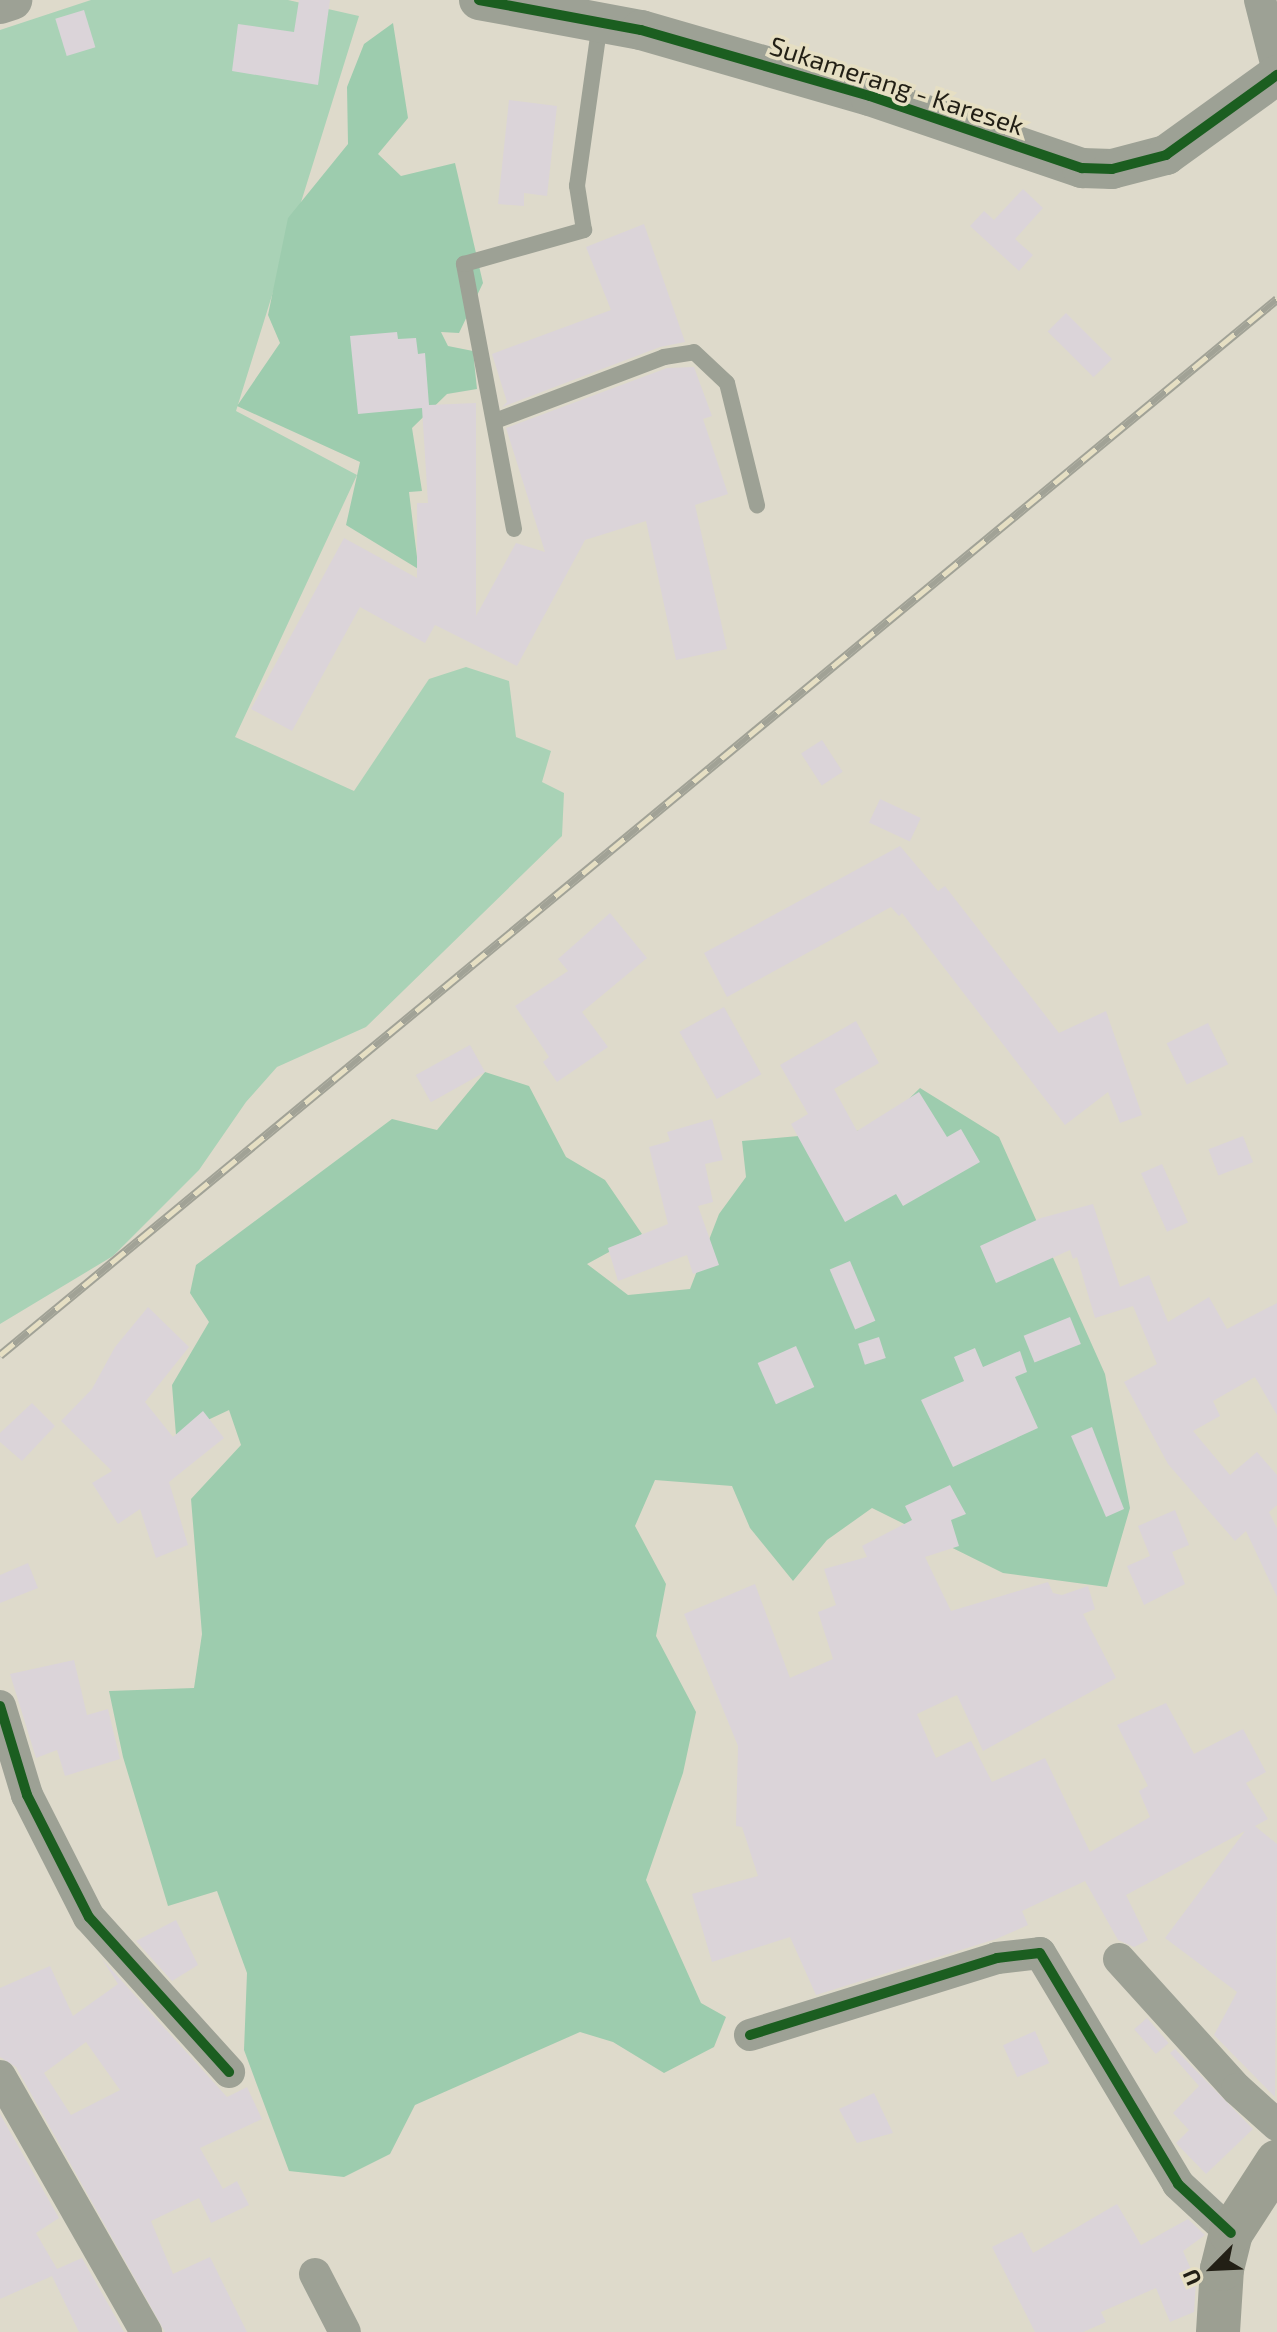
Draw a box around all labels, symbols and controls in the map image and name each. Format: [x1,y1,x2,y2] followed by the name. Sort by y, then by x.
[766,29,1028,141] street label: Sukamerang - Karesek
[1173,2228,1253,2308] north arrow
[1176,2266,1206,2290] text: U

